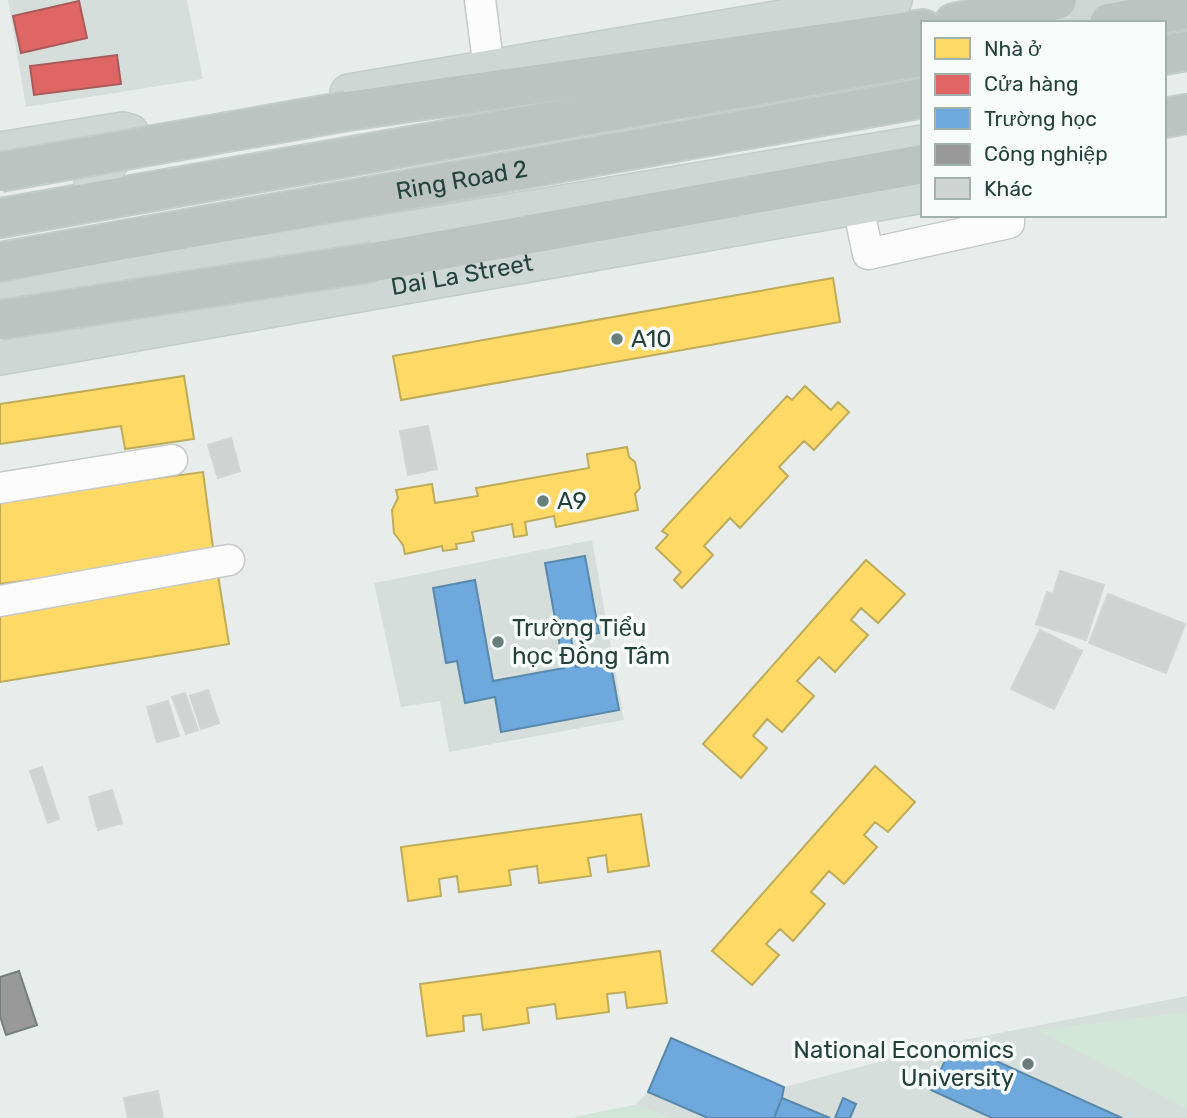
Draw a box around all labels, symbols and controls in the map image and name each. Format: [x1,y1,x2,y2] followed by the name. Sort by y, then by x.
[921,21,1166,217] legend
[984,36,1042,61] text: Nhà ở
[984,71,1078,96] text: Cửa hàng
[984,106,1097,131] text: Trường học
[984,141,1108,166] text: Công nghiệp
[394,155,530,205] street label: Ring Road 2
[984,176,1033,201] text: Khác
[389,249,535,301] street label: Dai La Street
[631,325,672,353] place label: A10
[609,331,625,347] marker: A10
[557,487,587,515] place label: A9
[535,493,551,509] marker: A9
[512,614,670,670] place label: Trường Tiểu học Đồng Tâm
[490,634,506,650] marker: Trường Tiểu học Đồng Tâm
[793,1036,1014,1092] place label: National Economics University
[1020,1056,1036,1072] marker: National Economics University

